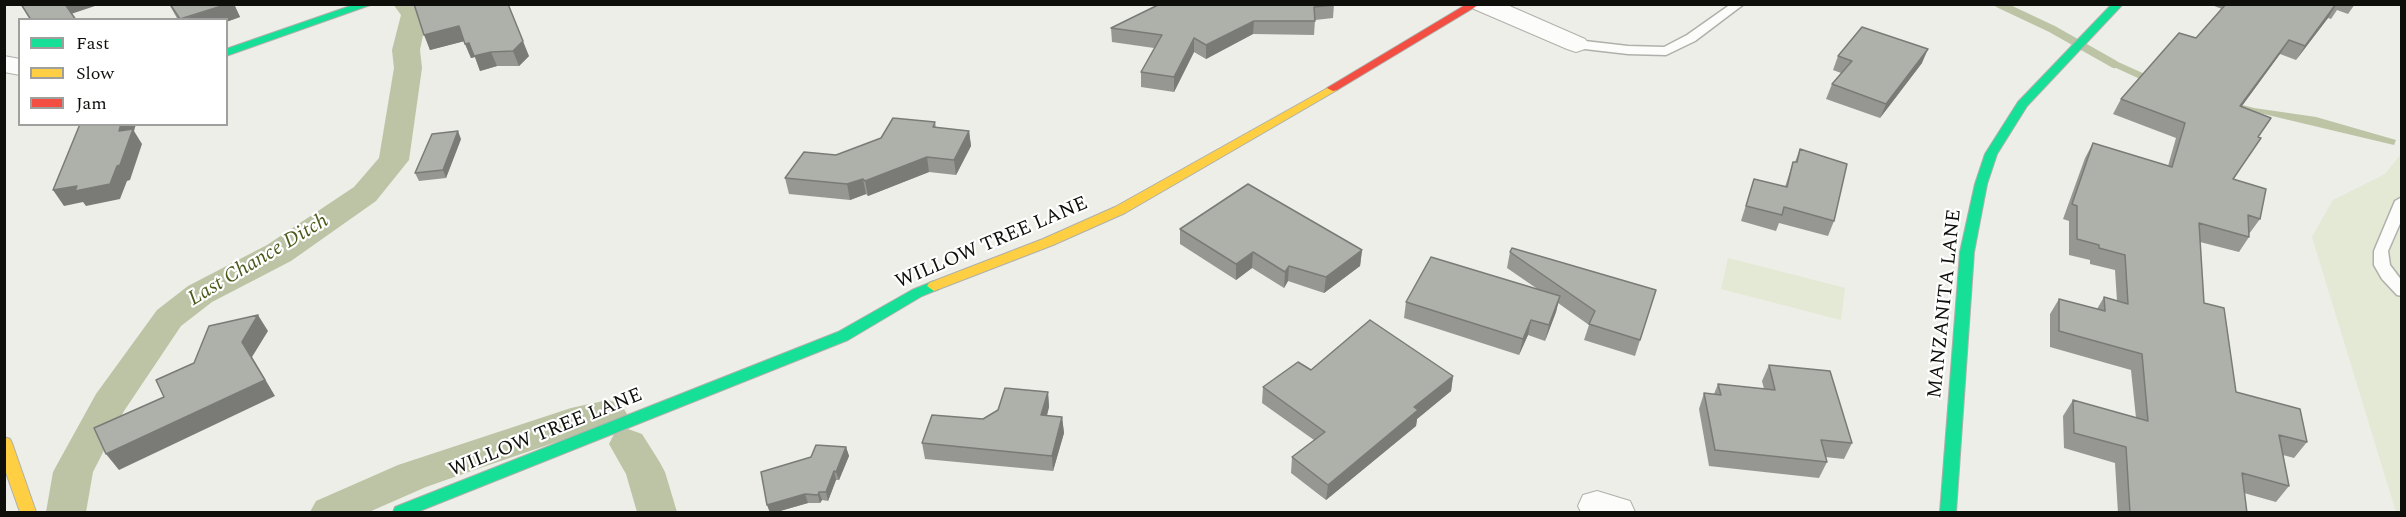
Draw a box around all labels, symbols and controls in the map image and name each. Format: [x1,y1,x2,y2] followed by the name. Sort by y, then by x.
[18,18,228,126] legend
[76,30,109,57] text: Fast
[76,60,114,87] text: Slow
[76,90,107,117] text: Jam
[892,193,1092,295] street label: WILLOW TREE LANE
[1924,208,1968,400] street label: MANZANITA LANE
[184,209,334,313] water label: Last Chance Ditch
[446,384,646,484] street label: WILLOW TREE LANE

